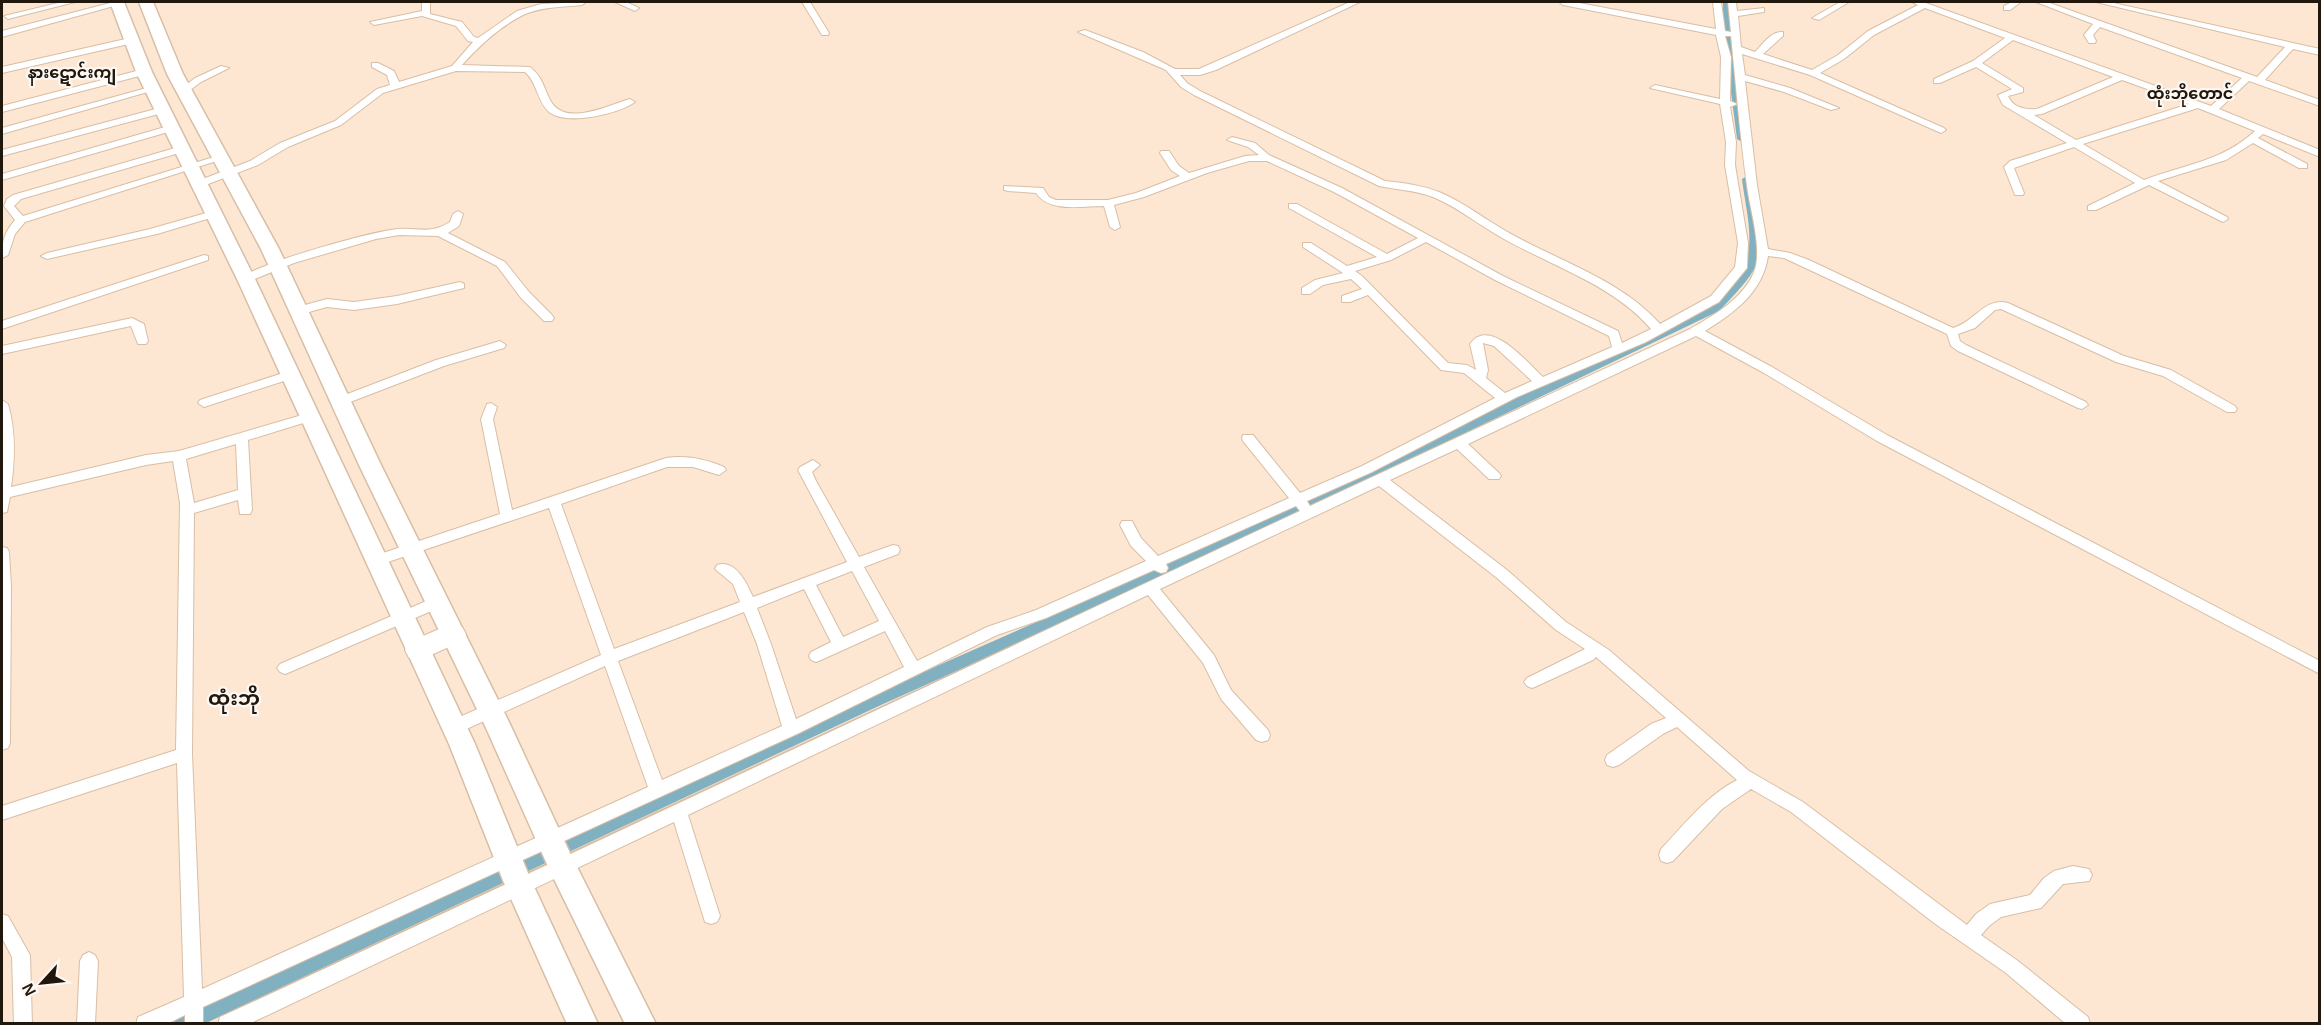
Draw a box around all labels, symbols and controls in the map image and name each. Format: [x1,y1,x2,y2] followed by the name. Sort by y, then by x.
[28,61,116,86] district label: နားဋောင်းကျ
[2147,82,2233,107] district label: ထုံးဘိုတောင်
[208,685,260,714] district label: ထုံးဘို
[12,953,72,1013] north arrow
[19,981,39,999] text: N

